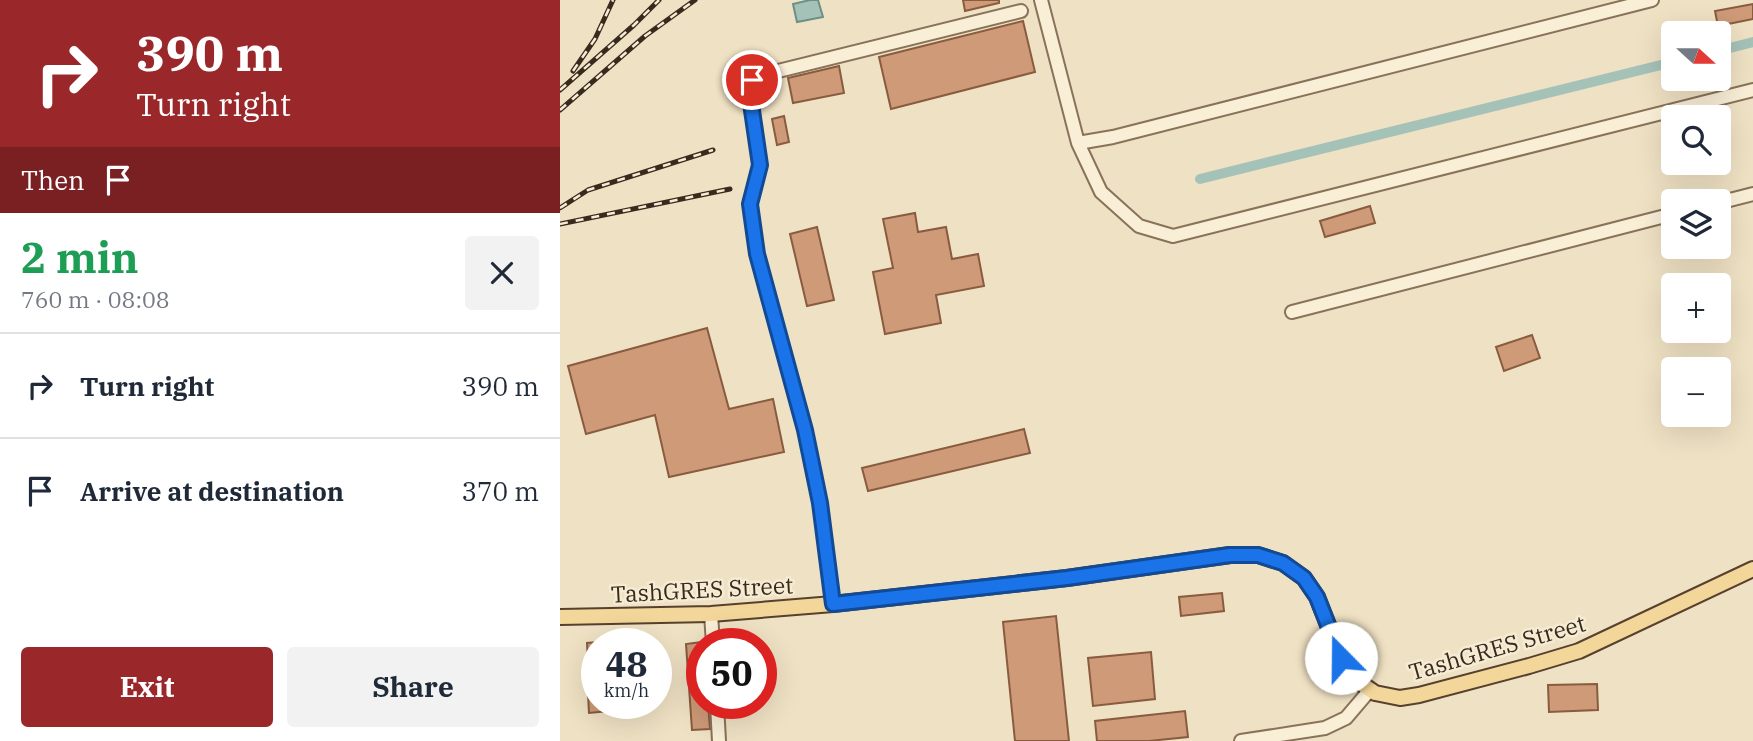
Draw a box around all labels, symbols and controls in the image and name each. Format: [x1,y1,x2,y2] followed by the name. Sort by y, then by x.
[136,21,283,84] text: 390 m
[1661,21,1731,91] north arrow
[1661,21,1731,427] map controls
[21,28,112,119] icon: right
[722,50,782,110] pin
[733,61,771,99] icon: arrive
[136,83,291,125] text: Turn right
[1661,105,1731,175] button: search
[99,161,137,199] icon: arrive
[21,163,85,197] text: Then
[1661,189,1731,259] button: layers
[21,230,139,285] text: 2 min
[465,236,539,310] button: close
[1661,273,1731,343] button: +
[21,284,170,314] text: 760 m · 08:08
[1661,357,1731,427] button: −
[21,367,59,405] icon: right
[80,369,214,403] text: Turn right
[461,369,539,403] text: 390 m
[21,472,59,510] icon: arrive
[80,474,344,508] text: Arrive at destination
[461,474,539,508] text: 370 m
[610,569,794,609] street label: TashGRES Street
[1405,607,1589,687] street label: TashGRES Street
[1304,621,1378,695] position arrow
[686,628,777,719] speed limit sign: 50
[605,641,648,687] text: 48
[21,647,273,727] button: Exit
[287,647,539,727] button: Share
[604,679,649,702] text: km/h

